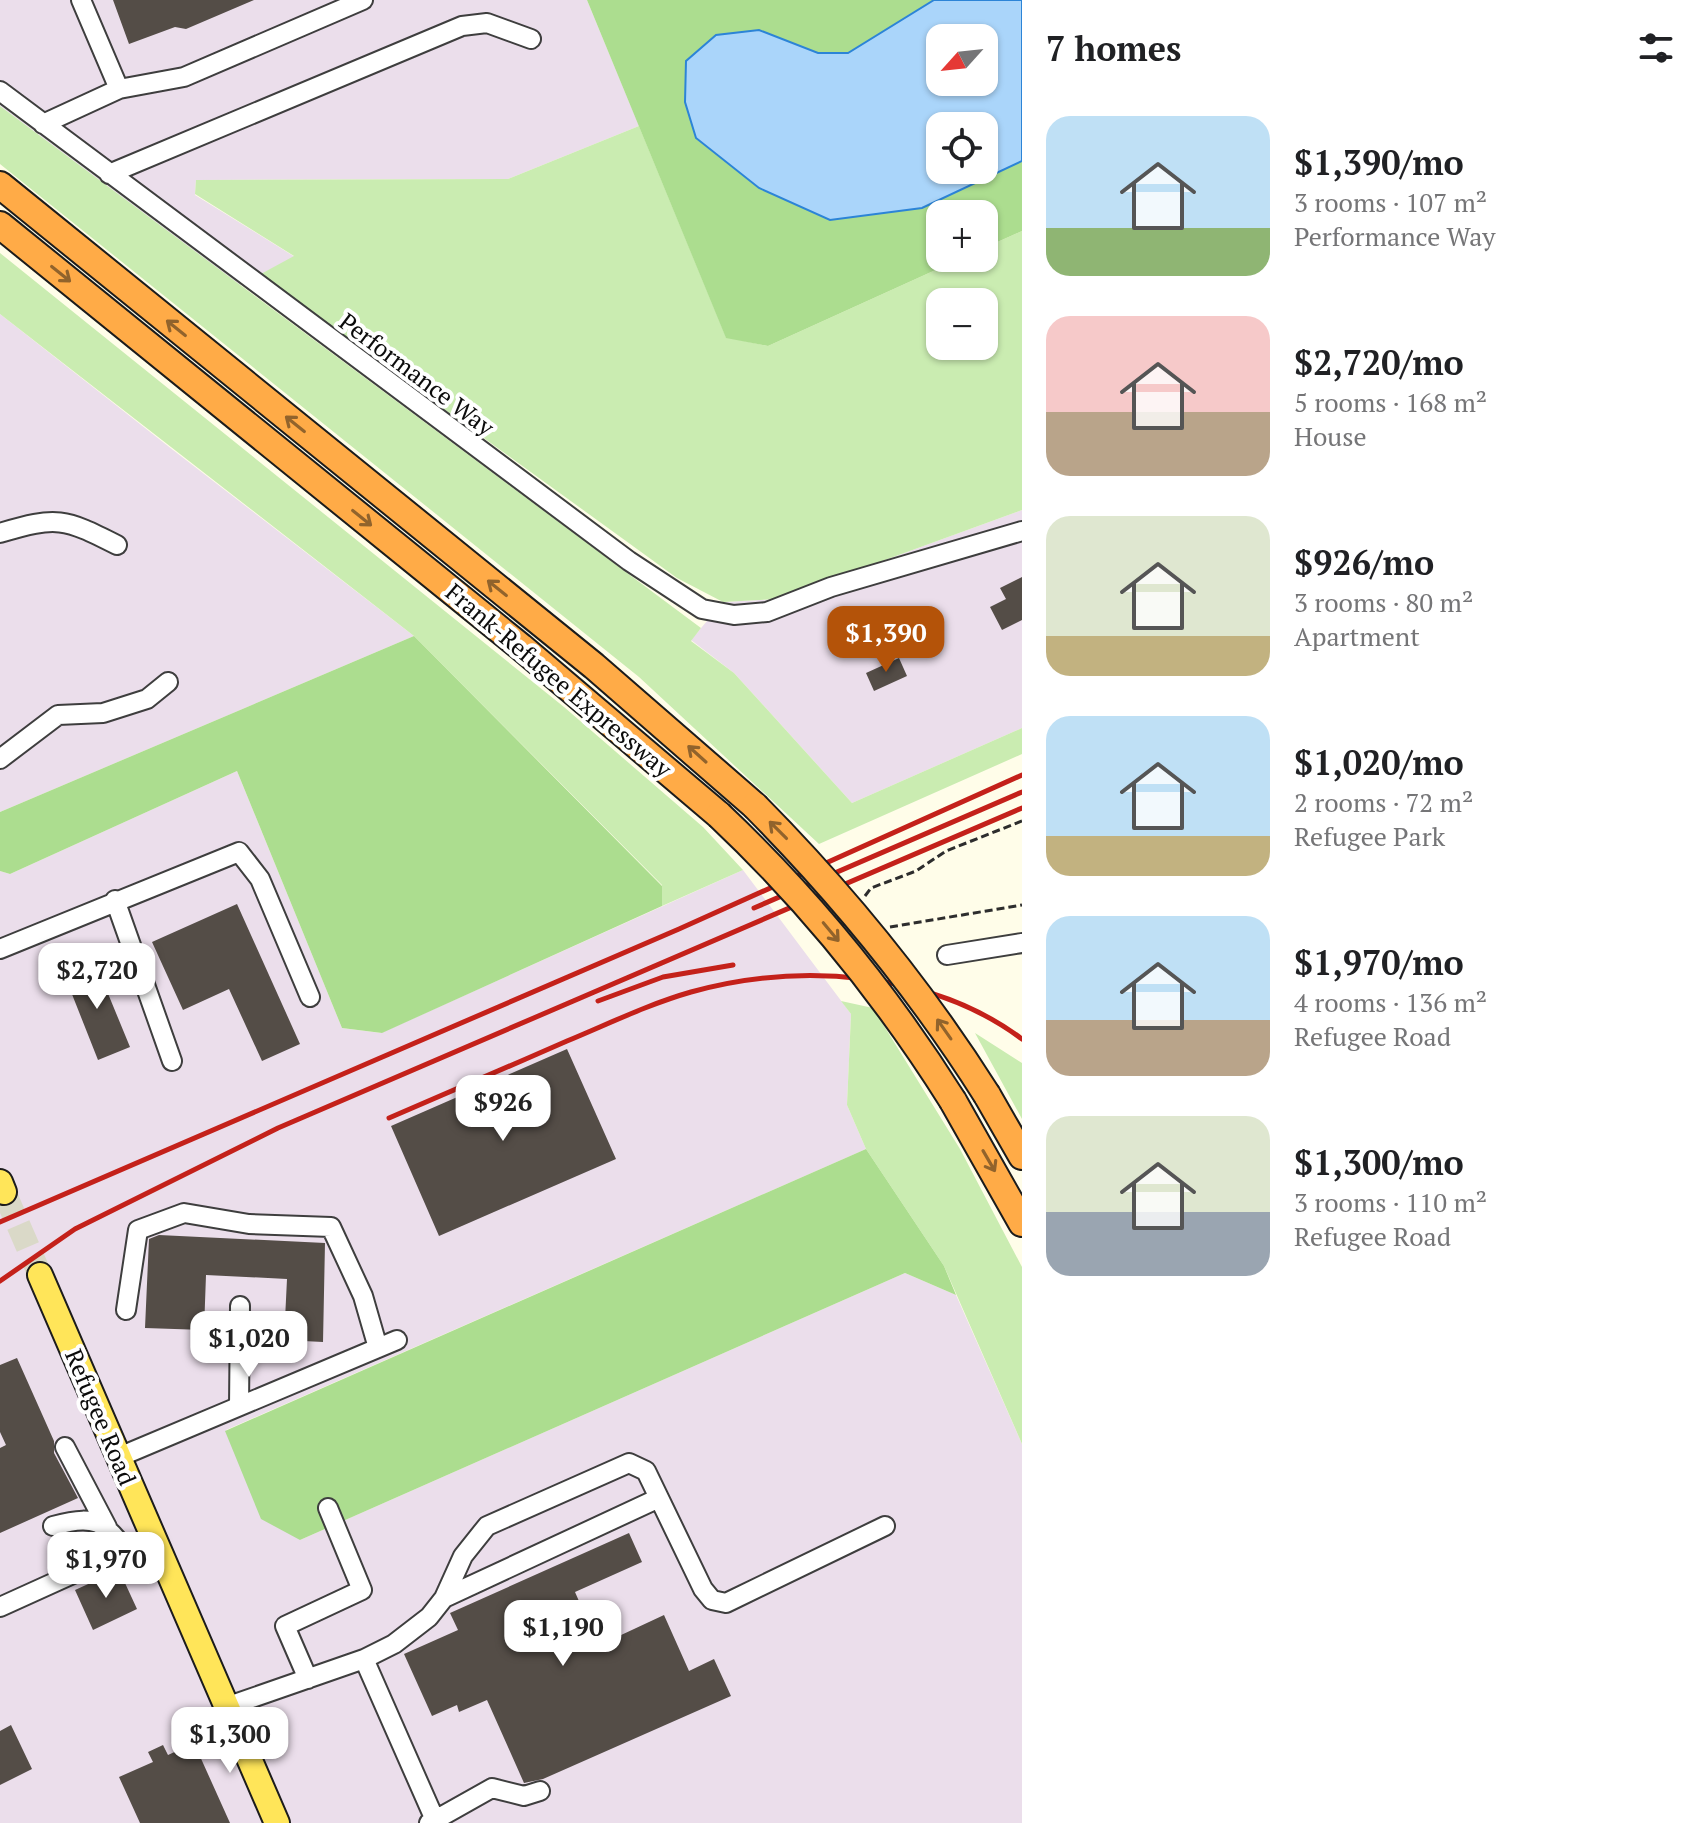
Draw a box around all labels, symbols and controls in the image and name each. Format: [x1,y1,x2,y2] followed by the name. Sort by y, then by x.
[926,24,998,96] north arrow
[926,24,998,360] map controls
[1046,26,1181,71] text: 7 homes
[1634,26,1678,70] icon: filters
[926,112,998,184] button: locate
[1294,140,1464,185] text: $1,390/mo
[1110,148,1206,244] icon: home
[1294,185,1487,219] text: 3 rooms · 107 m²
[926,200,998,272] button: +
[1294,219,1495,253] text: Performance Way
[50,265,71,283] one-way arrow
[926,288,998,360] button: −
[333,305,502,443] street label: Performance Way
[166,319,187,337] one-way arrow
[1294,340,1464,385] text: $2,720/mo
[1110,348,1206,444] icon: home
[1294,385,1487,419] text: 5 rooms · 168 m²
[285,416,306,433] one-way arrow
[1294,419,1367,453] text: House
[351,509,372,527] one-way arrow
[1294,540,1434,585] text: $926/mo
[1110,548,1206,644] icon: home
[439,576,679,785] street label: Frank-Refugee Expressway
[487,579,508,597] one-way arrow
[1294,585,1473,619] text: 3 rooms · 80 m²
[821,606,951,674] pin: $1,390
[845,615,927,649] text: $1,390
[1294,619,1420,653] text: Apartment
[1294,740,1464,785] text: $1,020/mo
[687,744,707,763] one-way arrow
[1110,748,1206,844] icon: home
[1294,785,1473,819] text: 2 rooms · 72 m²
[1294,819,1445,853] text: Refugee Park
[769,821,788,840] one-way arrow
[822,921,840,942] one-way arrow
[1294,940,1464,985] text: $1,970/mo
[32,943,162,1011] pin: $2,720
[1110,948,1206,1044] icon: home
[56,952,138,986] text: $2,720
[1294,985,1487,1019] text: 4 rooms · 136 m²
[936,1019,952,1041] one-way arrow
[1294,1019,1451,1053] text: Refugee Road
[456,1075,550,1143] pin: $926
[474,1084,532,1118] text: $926
[1294,1140,1464,1185] text: $1,300/mo
[1110,1148,1206,1244] icon: home
[981,1149,997,1172] one-way arrow
[1294,1185,1487,1219] text: 3 rooms · 110 m²
[1294,1219,1451,1253] text: Refugee Road
[184,1311,314,1379] pin: $1,020
[208,1320,290,1354] text: $1,020
[58,1344,144,1490] street label: Refugee Road
[41,1532,171,1600] pin: $1,970
[65,1541,147,1575] text: $1,970
[498,1600,628,1668] pin: $1,190
[522,1609,604,1643] text: $1,190
[165,1707,295,1775] pin: $1,300
[189,1716,271,1750] text: $1,300

